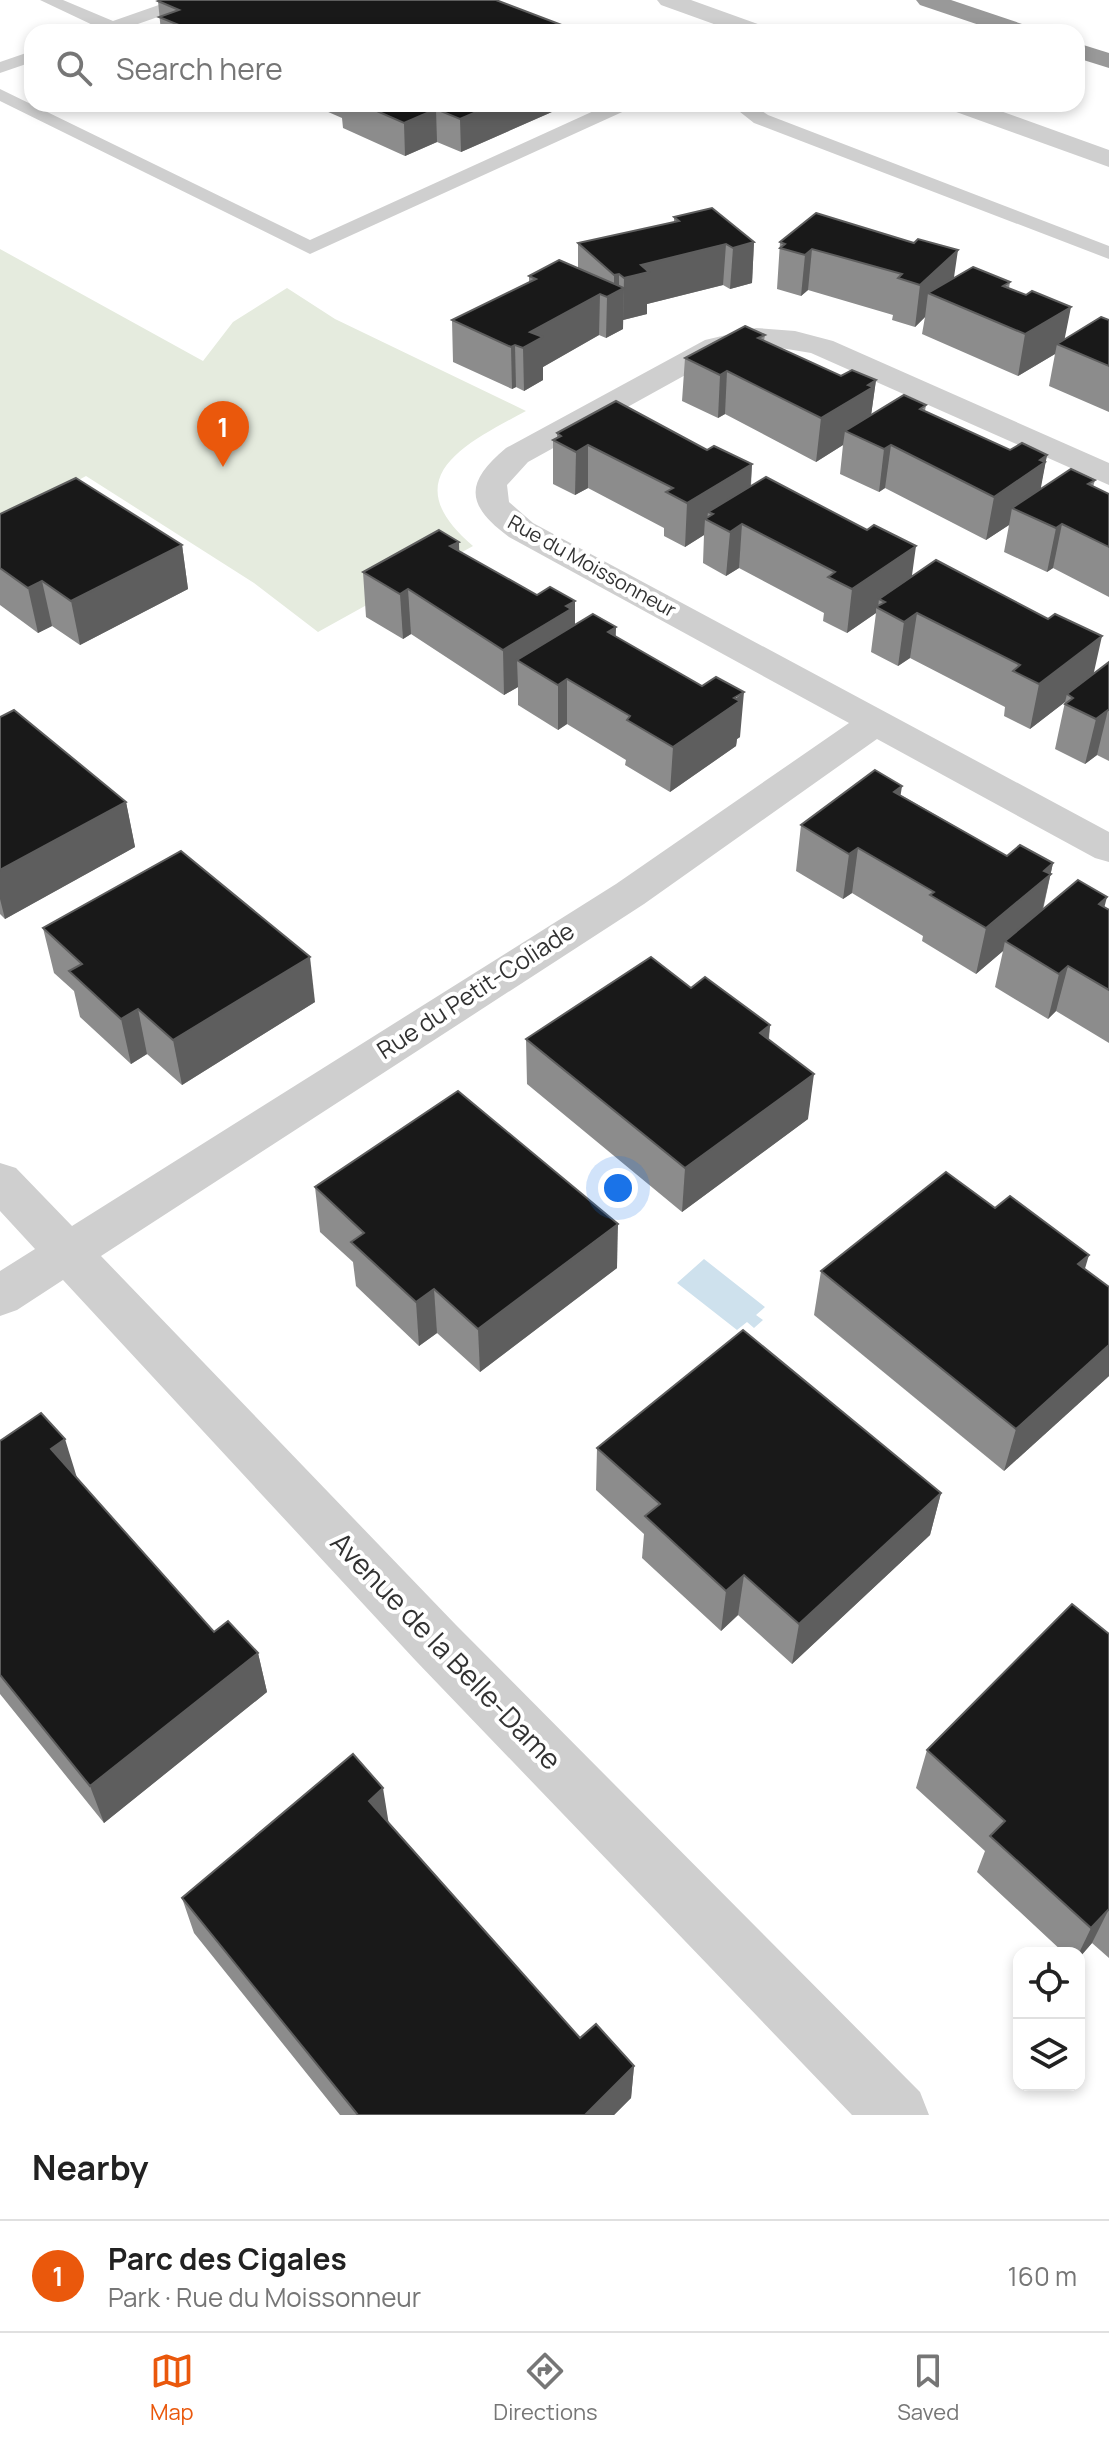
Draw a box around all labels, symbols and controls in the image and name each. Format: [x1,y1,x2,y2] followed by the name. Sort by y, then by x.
[24,24,1085,112] search box
[52,46,96,90] icon: search
[116,48,283,89] text: Search here
[197,401,249,467] pin: 1
[503,508,681,623] street label: Rue du Moissonneur
[370,914,580,1066] street label: Rue du Petit-Coliade
[598,1168,638,1208] your location
[323,1523,570,1777] street label: Avenue de la Belle-Dame
[1013,1947,1085,2091] map controls
[1013,1947,1085,2019] button: locate
[1013,2019,1085,2091] button: layers
[32,2144,148,2190] text: Nearby
[108,2238,347,2279] text: Parc des Cigales
[52,2258,64,2294] text: 1
[1008,2258,1077,2294] text: 160 m
[108,2279,421,2315] text: Park · Rue du Moissonneur
[150,2349,194,2427] tab: Map
[493,2349,598,2427] tab: Directions
[897,2349,959,2427] tab: Saved

